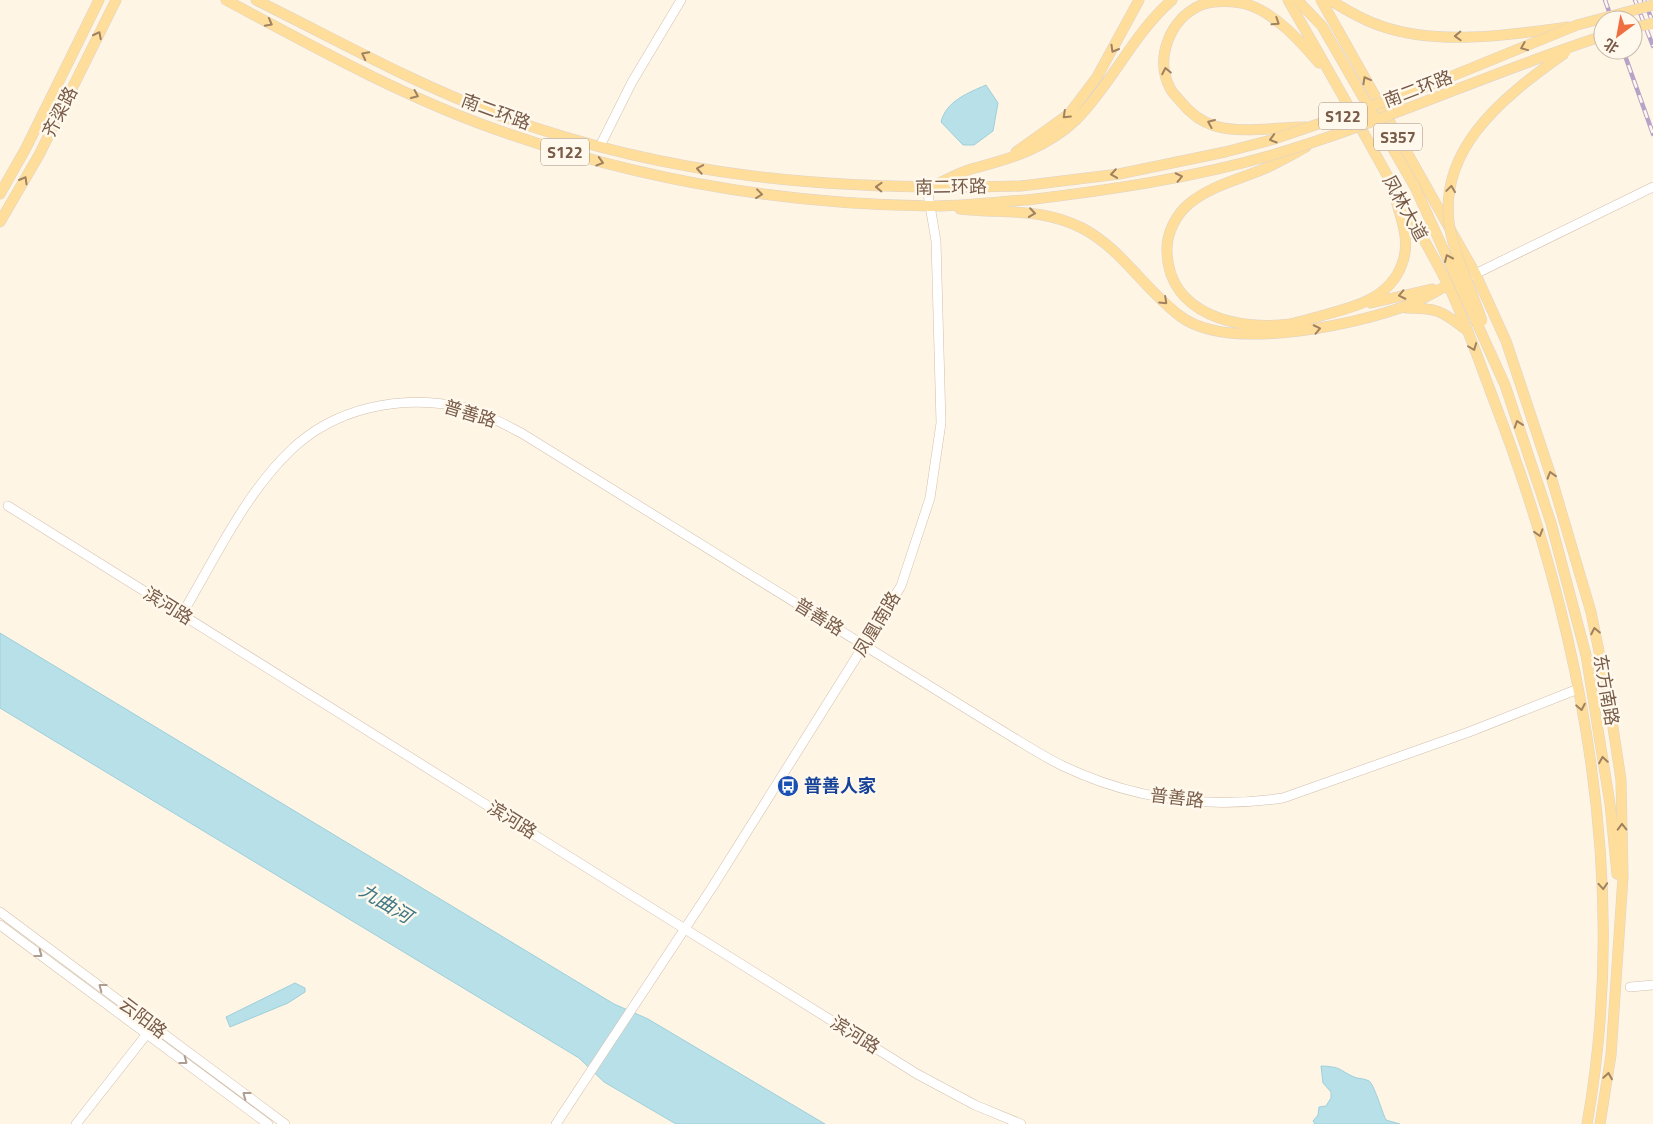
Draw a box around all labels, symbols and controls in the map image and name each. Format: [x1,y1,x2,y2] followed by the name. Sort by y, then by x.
[1593,10,1643,60] north arrow
[1271,16,1280,25] one-way arrow
[264,17,273,27] one-way arrow
[92,31,102,40] one-way arrow
[1454,31,1462,41] one-way arrow
[1599,34,1622,59] text: 北
[1520,41,1528,51] one-way arrow
[1110,44,1120,53] one-way arrow
[361,51,370,61] one-way arrow
[1379,63,1456,114] street label: 南二环路
[1161,67,1171,76] one-way arrow
[1362,76,1372,85] one-way arrow
[35,82,84,142] street label: 齐梁路
[458,87,535,137] street label: 南二环路
[410,89,419,100] one-way arrow
[1319,102,1367,130] road number: S122
[1063,109,1072,118] one-way arrow
[1207,119,1216,130] one-way arrow
[1374,124,1422,150] road number: S357
[1269,134,1277,144] one-way arrow
[541,138,589,166] road number: S122
[596,156,605,167] one-way arrow
[695,164,704,175] one-way arrow
[1110,169,1118,179] one-way arrow
[1376,170,1435,246] street label: 凤林大道
[915,172,987,201] street label: 南二环路
[1174,172,1183,183] one-way arrow
[18,176,28,185] one-way arrow
[874,181,882,192] one-way arrow
[1446,184,1456,193] one-way arrow
[756,188,764,199] one-way arrow
[1028,207,1036,218] one-way arrow
[1444,254,1454,263] one-way arrow
[1397,289,1406,300] one-way arrow
[1158,295,1167,304] one-way arrow
[1313,324,1322,335] one-way arrow
[1467,342,1477,350] one-way arrow
[440,393,500,434] street label: 普善路
[1514,420,1524,428] one-way arrow
[1546,471,1556,480] one-way arrow
[1534,528,1544,536] one-way arrow
[138,580,198,631] street label: 滨河路
[846,586,907,662] street label: 凤凰南路
[789,591,849,642] street label: 普善路
[1590,627,1600,636] one-way arrow
[1587,652,1626,728] street label: 东方南路
[1576,703,1586,712] one-way arrow
[1599,755,1609,764] one-way arrow
[804,772,876,799] place label: 普善人家
[776,774,800,798] bus stop icon: 普善人家
[1149,781,1206,814] street label: 普善路
[482,794,542,845] street label: 滨河路
[1617,822,1627,830] one-way arrow
[354,875,422,932] water label: 九曲河
[1598,882,1609,890] one-way arrow
[33,948,43,957] one-way arrow
[99,985,108,993] one-way arrow
[114,991,173,1045] street label: 云阳路
[825,1009,885,1060] street label: 滨河路
[178,1056,187,1064] one-way arrow
[1602,1071,1612,1080] one-way arrow
[242,1092,252,1101] one-way arrow

